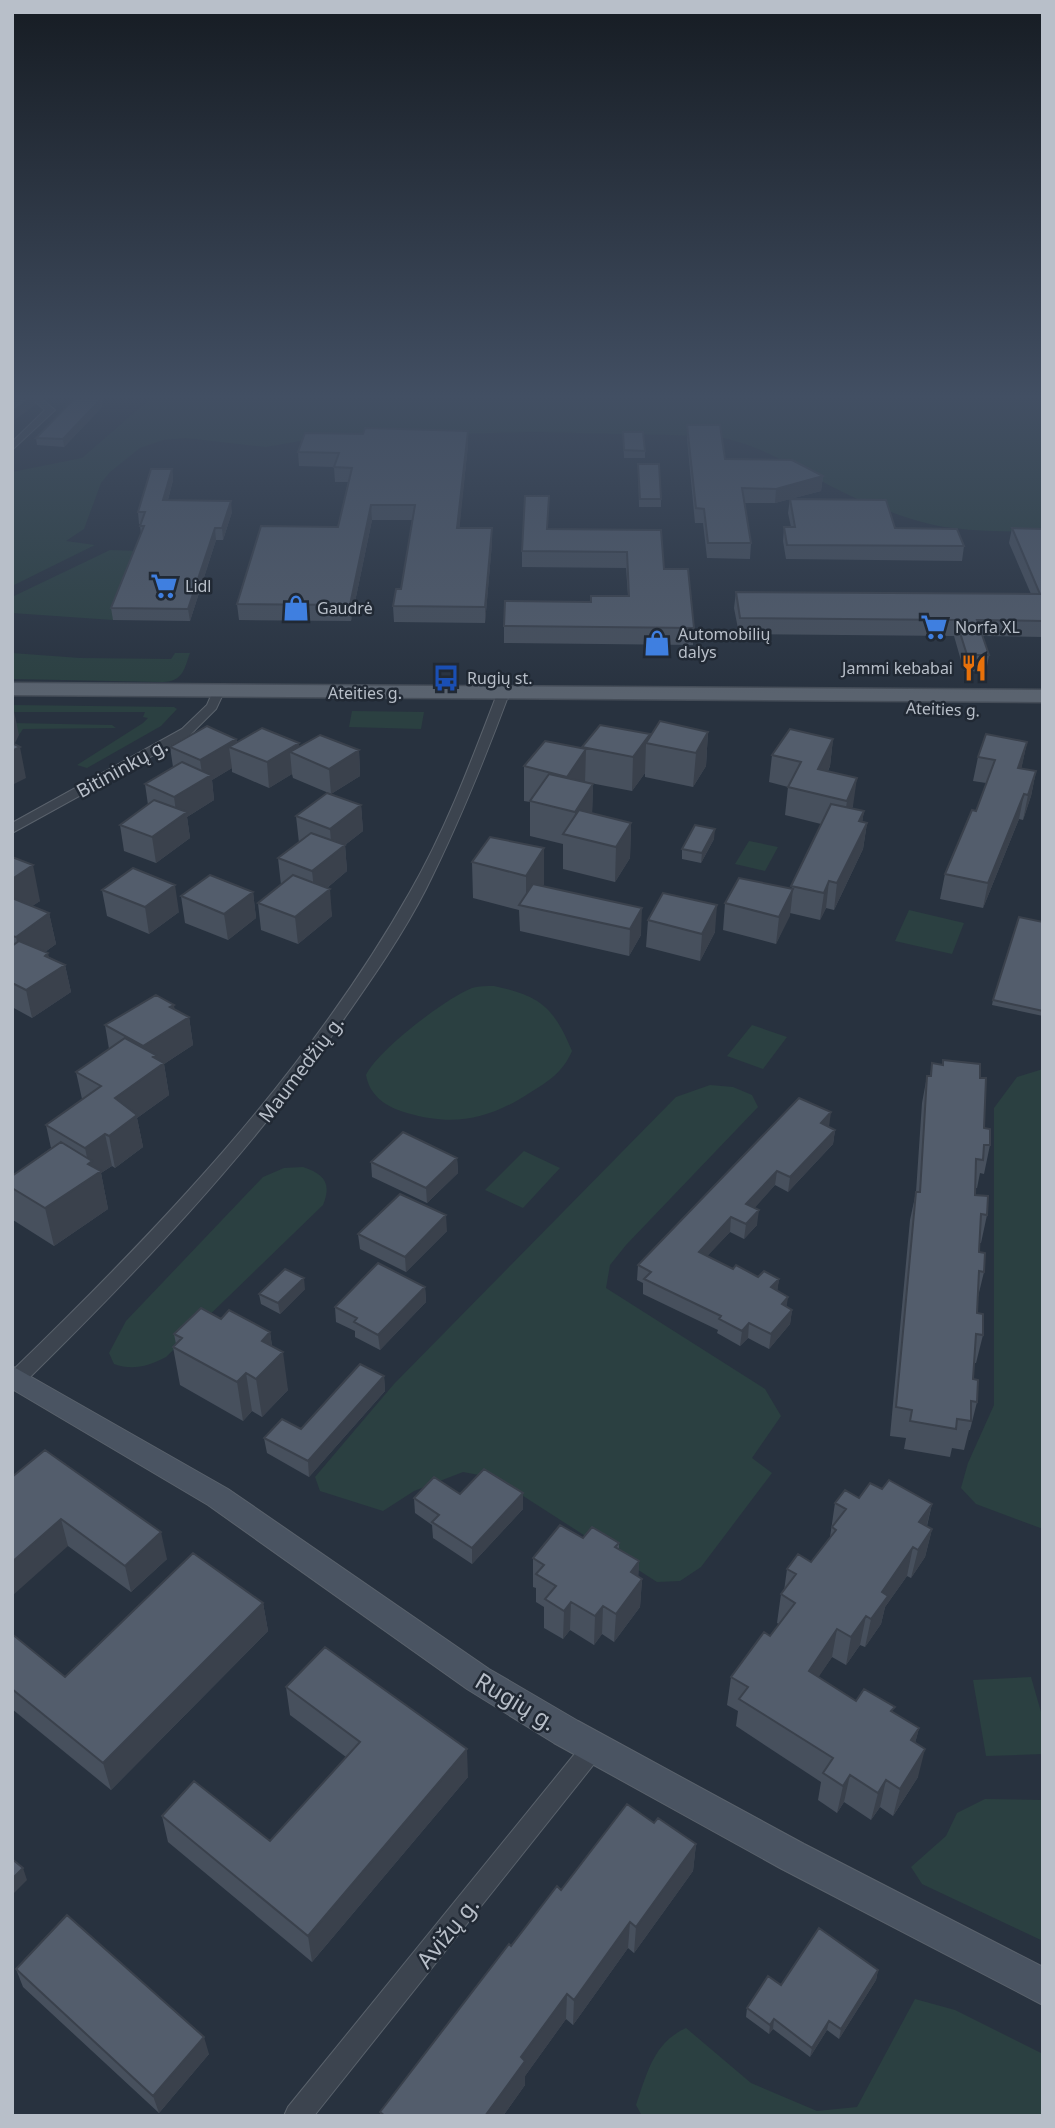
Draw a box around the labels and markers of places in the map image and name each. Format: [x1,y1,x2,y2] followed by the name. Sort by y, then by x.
[149,571,179,601] supermarket icon: Lidl
[185,575,211,597] place label: Lidl
[281,593,311,623] shop icon: Gaudrė
[317,597,373,619] place label: Gaudrė
[919,612,949,642] supermarket icon: Norfa XL
[955,616,1020,638] place label: Norfa XL
[678,623,770,663] place label: Automobilių dalys
[642,628,672,658] shop icon: Automobilių dalys
[959,653,989,683] restaurant icon: Jammi kebabai
[840,657,953,679] place label: Jammi kebabai
[431,663,461,693] bus stop icon: Rugių st.
[467,667,533,689] place label: Rugių st.

